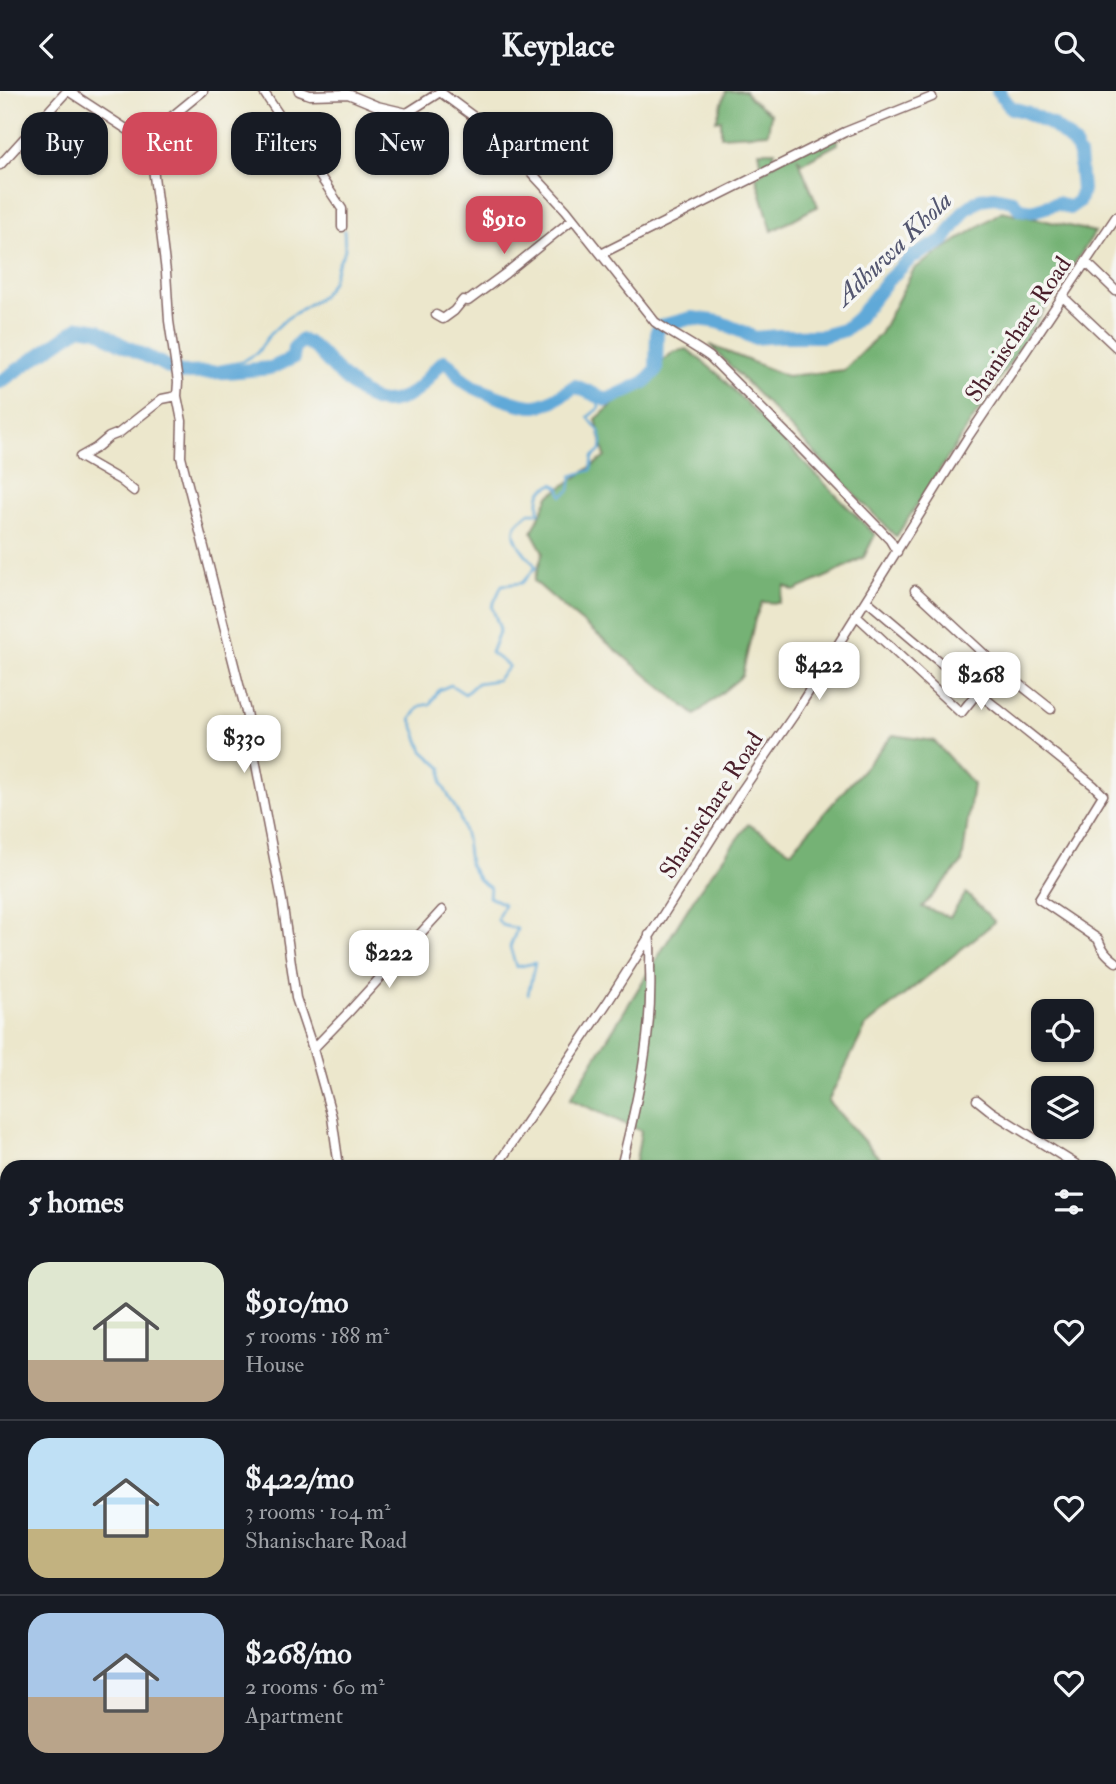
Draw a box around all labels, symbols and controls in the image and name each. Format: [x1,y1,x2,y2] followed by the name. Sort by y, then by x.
[502,26,614,66] text: Keyplace
[28,27,66,65] icon: back
[1050,27,1088,65] icon: search
[21,112,108,175] chip: Buy
[122,112,217,175] chip: Rent
[231,112,341,175] chip: Filters
[355,112,449,175] chip: New
[463,112,613,175] chip: Apartment
[826,185,959,315] water label: Adhuwa Khola
[463,197,545,256] pin: $910
[482,204,526,233] text: $910
[958,250,1079,408] street label: Shanischare Road
[778,643,860,702] pin: $422
[795,650,843,679] text: $422
[940,653,1022,712] pin: $268
[957,660,1005,689] text: $268
[203,715,285,775] pin: $330
[223,723,265,752] text: $330
[652,726,771,885] street label: Shanischare Road
[348,930,430,990] pin: $222
[365,938,413,967] text: $222
[1031,999,1094,1139] map controls
[1031,999,1094,1062] button: locate
[1031,1076,1094,1139] button: layers
[1050,1183,1088,1221] icon: filters
[28,1184,124,1221] text: 5 homes
[245,1284,349,1321] text: $910/mo
[84,1290,168,1374] icon: home
[1050,1313,1088,1351] icon: heart
[245,1321,389,1350] text: 5 rooms · 188 m²
[245,1350,304,1379] text: House
[245,1460,354,1497] text: $422/mo
[84,1466,168,1550] icon: home
[1050,1489,1088,1527] icon: heart
[245,1497,391,1526] text: 3 rooms · 104 m²
[245,1526,407,1555] text: Shanischare Road
[245,1635,352,1672] text: $268/mo
[84,1641,168,1725] icon: home
[1050,1664,1088,1702] icon: heart
[245,1672,385,1701] text: 2 rooms · 60 m²
[245,1701,343,1730] text: Apartment

